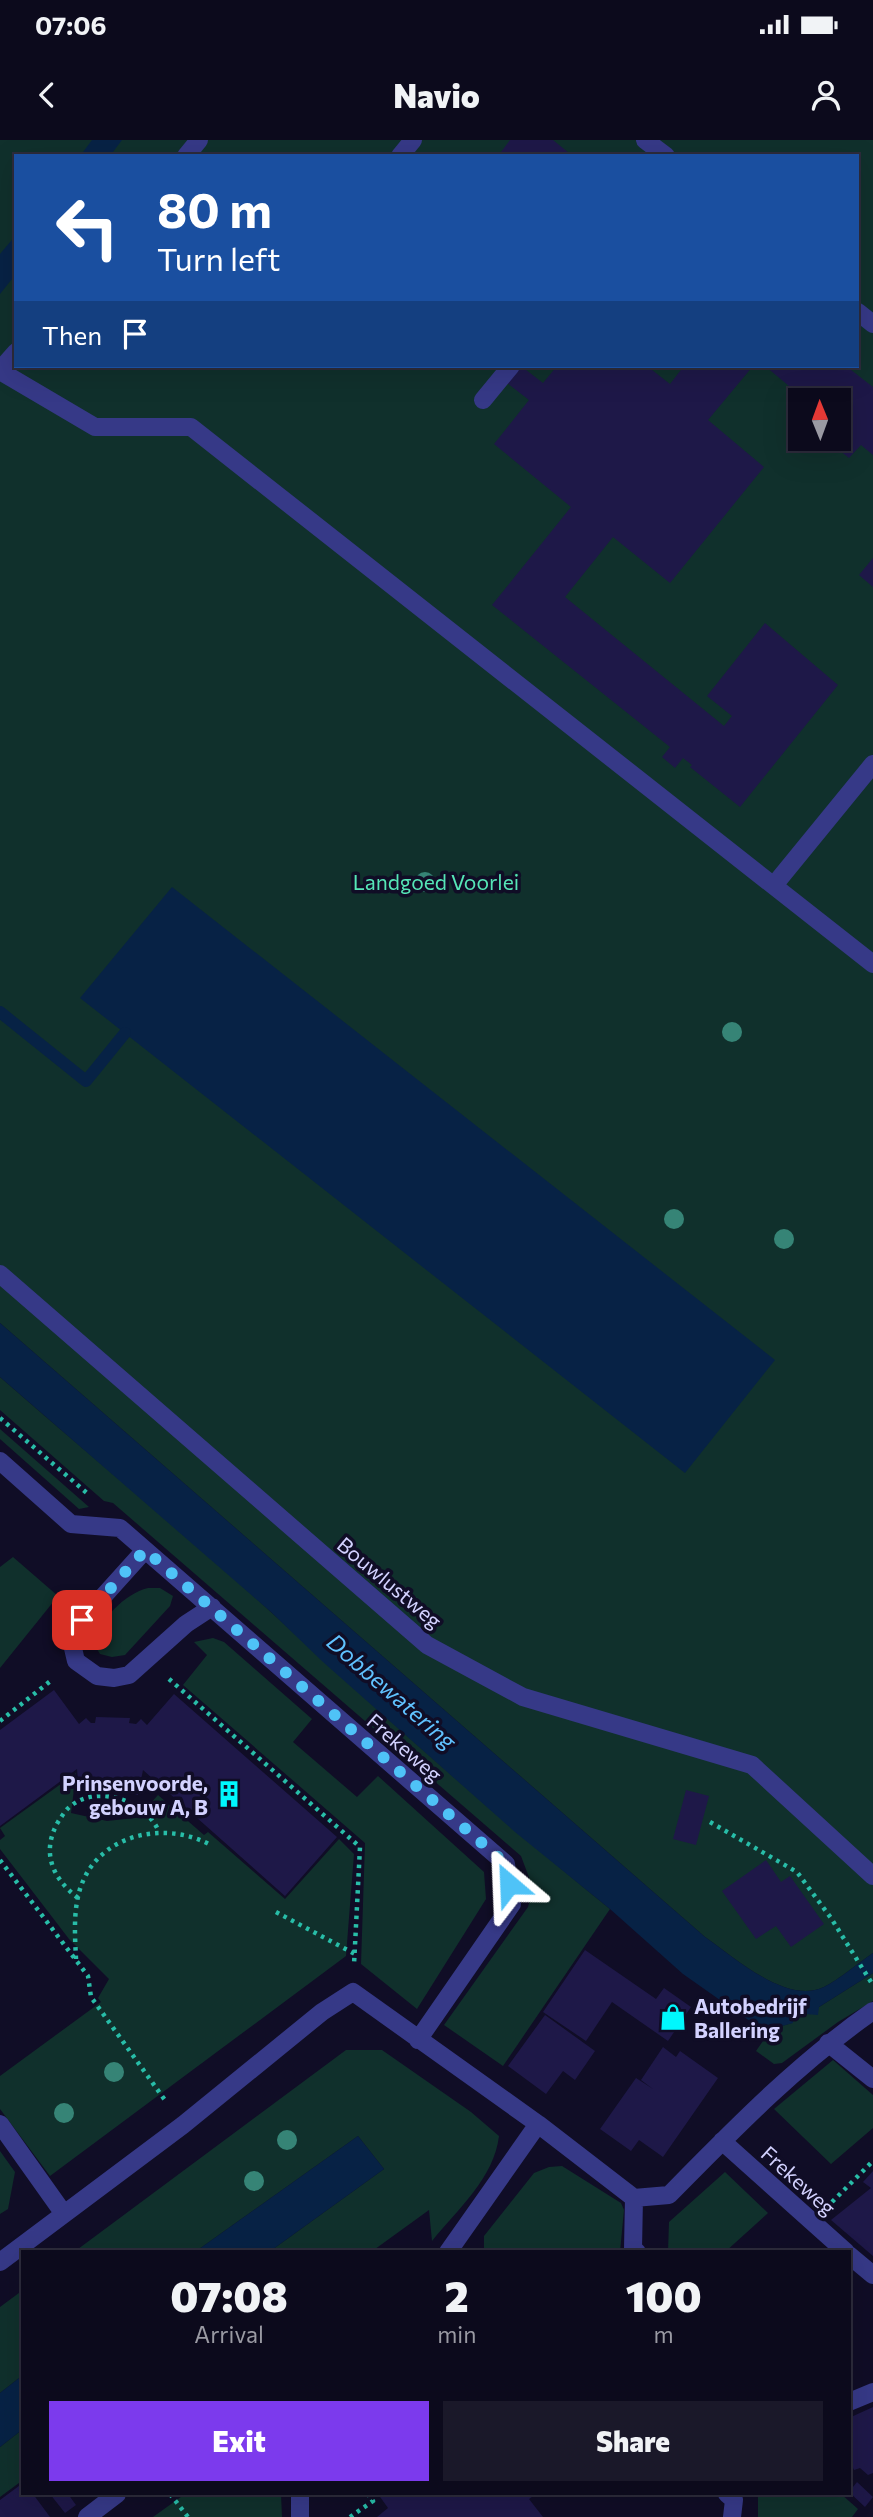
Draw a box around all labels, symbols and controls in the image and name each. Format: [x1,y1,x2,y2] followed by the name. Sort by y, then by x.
[35,9,107,40] text: 07:06
[393,75,480,115] text: Navio
[28,76,66,114] icon: back
[807,76,845,114] icon: person
[157,178,272,238] text: 80 m
[42,182,133,273] icon: left
[157,238,281,278] text: Turn left
[116,315,154,353] icon: arrive
[42,319,102,350] text: Then
[788,388,850,452] north arrow
[788,388,851,451] map controls
[353,869,519,894] park label: Landgoed Voorlei
[333,1531,447,1633] street label: Bouwlustweg
[52,1590,112,1650] pin
[63,1601,101,1639] icon: arrive
[322,1627,463,1756] water label: Dobbewatering
[362,1708,448,1786] street label: Frekeweg
[62,1770,208,1819] place label: Prinsenvoorde, gebouw A, B
[214,1779,244,1809] building icon: Prinsenvoorde, gebouw A, B
[472,1847,546,1921] position arrow
[694,1993,807,2042] place label: Autobedrijf Ballering
[658,2002,688,2032] shop icon: Autobedrijf Ballering
[757,2140,841,2220] street label: Frekeweg
[170,2269,288,2321] text: 07:08
[445,2269,469,2321] text: 2
[626,2269,702,2321] text: 100
[194,2320,264,2348] text: Arrival
[437,2320,476,2348] text: min
[654,2320,674,2348] text: m
[49,2401,429,2481] button: Exit
[443,2401,823,2481] button: Share

